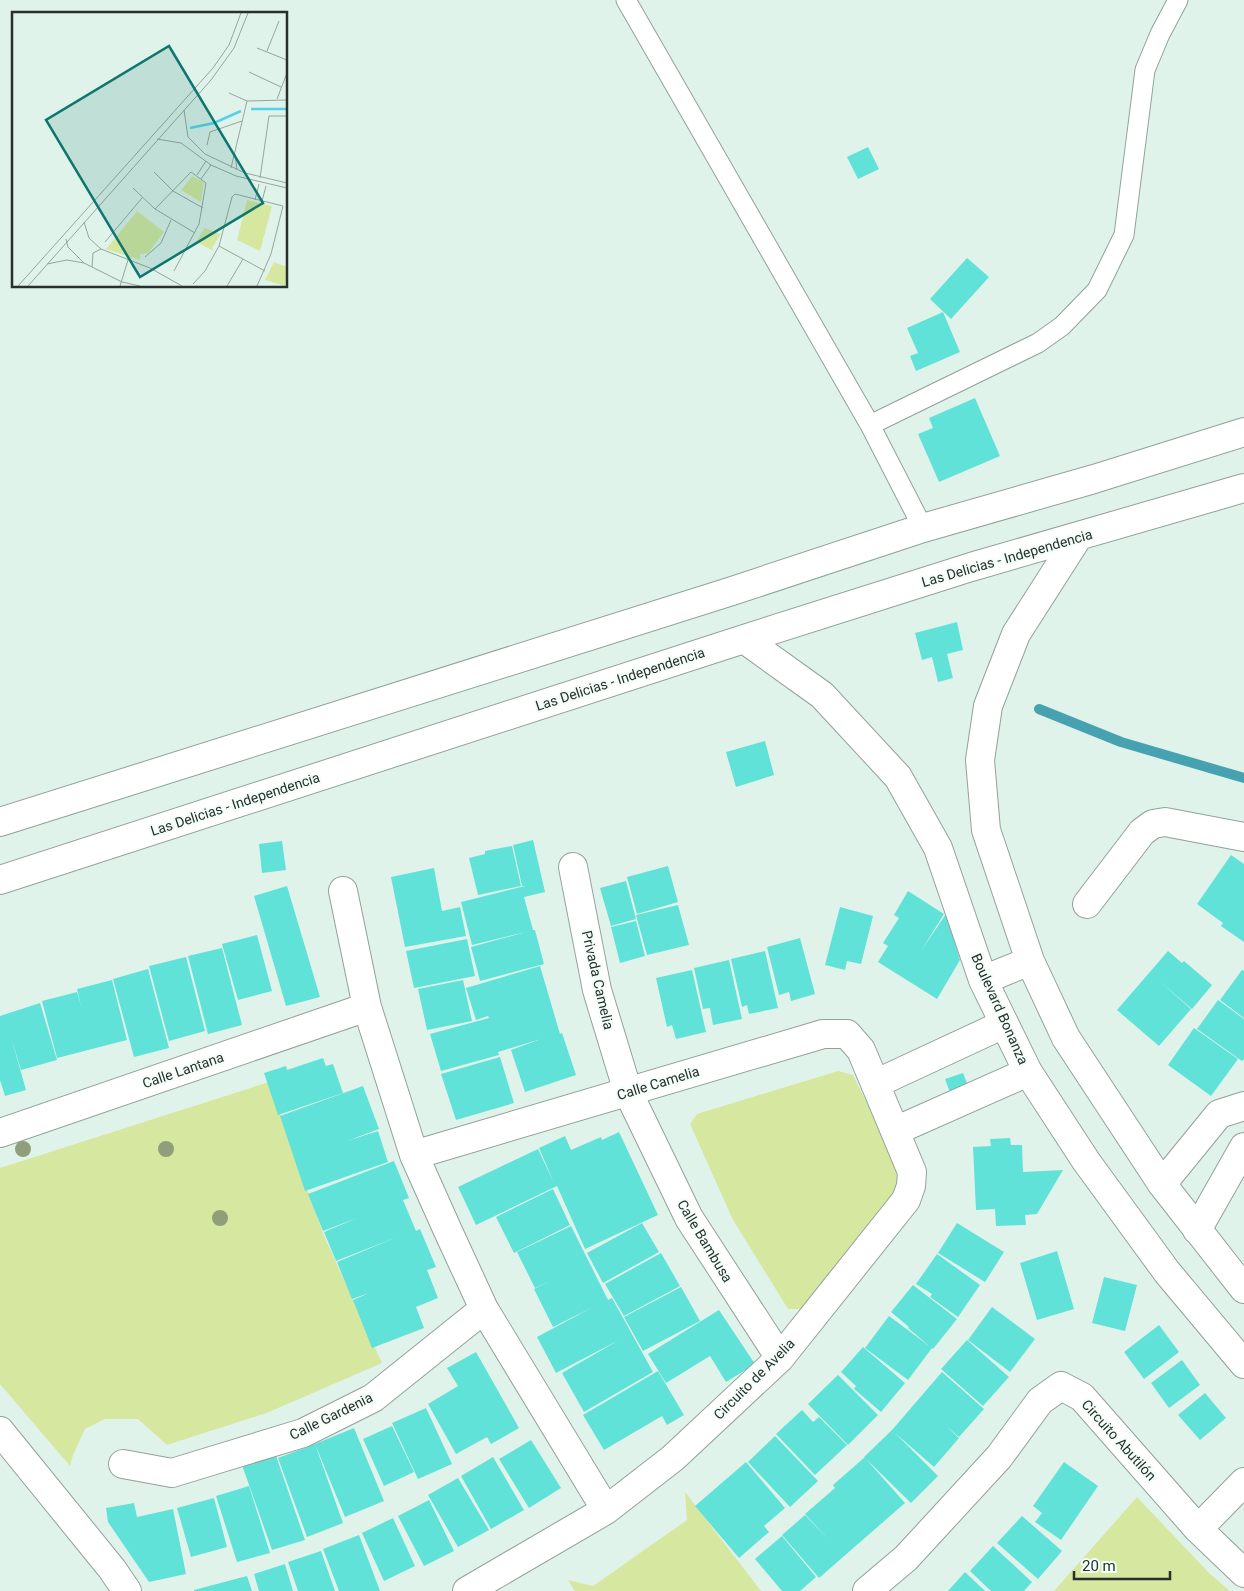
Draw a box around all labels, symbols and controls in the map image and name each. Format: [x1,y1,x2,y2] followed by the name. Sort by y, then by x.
[12,12,288,288] inset map
[920,526,1094,590] street label: Las Delicias - Independencia
[533,644,707,714] street label: Las Delicias - Independencia
[148,769,322,839] street label: Las Delicias - Independencia
[579,929,617,1031] street label: Privada Camelia
[968,951,1032,1067] street label: Boulevard Bonanza
[140,1049,226,1091] street label: Calle Lantana
[615,1063,701,1103] street label: Calle Camelia
[674,1197,736,1285] street label: Calle Bambusa
[710,1335,798,1423] street label: Circuito de Avelia
[287,1389,375,1443] street label: Calle Gardenia
[1078,1396,1160,1484] street label: Circuito Abutilón
[1074,1548,1170,1580] scale bar
[1082,1557,1116,1575] text: 20 m

